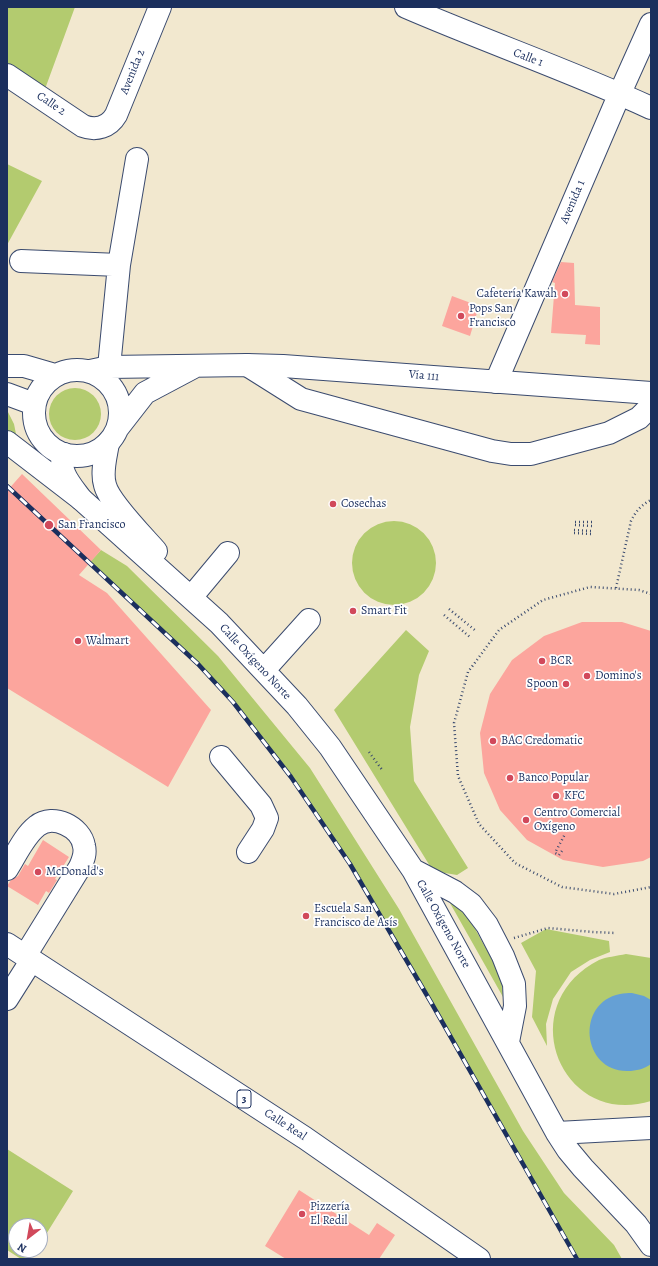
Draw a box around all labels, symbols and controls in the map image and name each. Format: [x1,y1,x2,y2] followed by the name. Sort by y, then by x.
[511,46,545,70] street label: Calle 1
[117,47,149,97] street label: Avenida 2
[34,89,68,119] street label: Calle 2
[557,178,589,226] street label: Avenida 1
[476,287,557,301] place label: Cafetería Kawah
[560,289,570,299] marker: Cafetería Kawah
[469,302,516,330] place label: Pops San Francisco
[456,311,466,321] marker: Pops San Francisco
[408,367,440,385] street label: Vía 111
[341,497,386,511] place label: Cosechas
[328,499,338,509] marker: Cosechas
[58,518,125,532] place label: San Francisco
[43,519,55,531] marker: San Francisco
[361,604,407,618] place label: Smart Fit
[348,606,358,616] marker: Smart Fit
[216,621,294,703] street label: Calle Oxígeno Norte
[86,634,129,648] place label: Walmart
[73,636,83,646] marker: Walmart
[550,654,572,668] place label: BCR
[537,656,547,666] marker: BCR
[595,669,642,683] place label: Domino's
[582,671,592,681] marker: Domino's
[527,677,558,691] place label: Spoon
[561,679,571,689] marker: Spoon
[501,734,582,748] place label: BAC Credomatic
[488,736,498,746] marker: BAC Credomatic
[518,771,589,785] place label: Banco Popular
[505,773,515,783] marker: Banco Popular
[564,789,585,803] place label: KFC
[551,791,561,801] marker: KFC
[534,806,620,834] place label: Centro Comercial Oxígeno
[521,815,531,825] marker: Centro Comercial Oxígeno
[46,865,104,879] place label: McDonald's
[33,867,43,877] marker: McDonald's
[413,877,473,971] street label: Calle Oxígeno Norte
[314,902,397,930] place label: Escuela San Francisco de Asís
[301,911,311,921] marker: Escuela San Francisco de Asís
[237,1090,251,1108] road number: 3
[261,1106,309,1144] street label: Calle Real
[310,1200,350,1228] place label: Pizzería El Redil
[297,1209,307,1219] marker: Pizzería El Redil
[8,1218,48,1258] north arrow
[15,1239,29,1256] text: N

